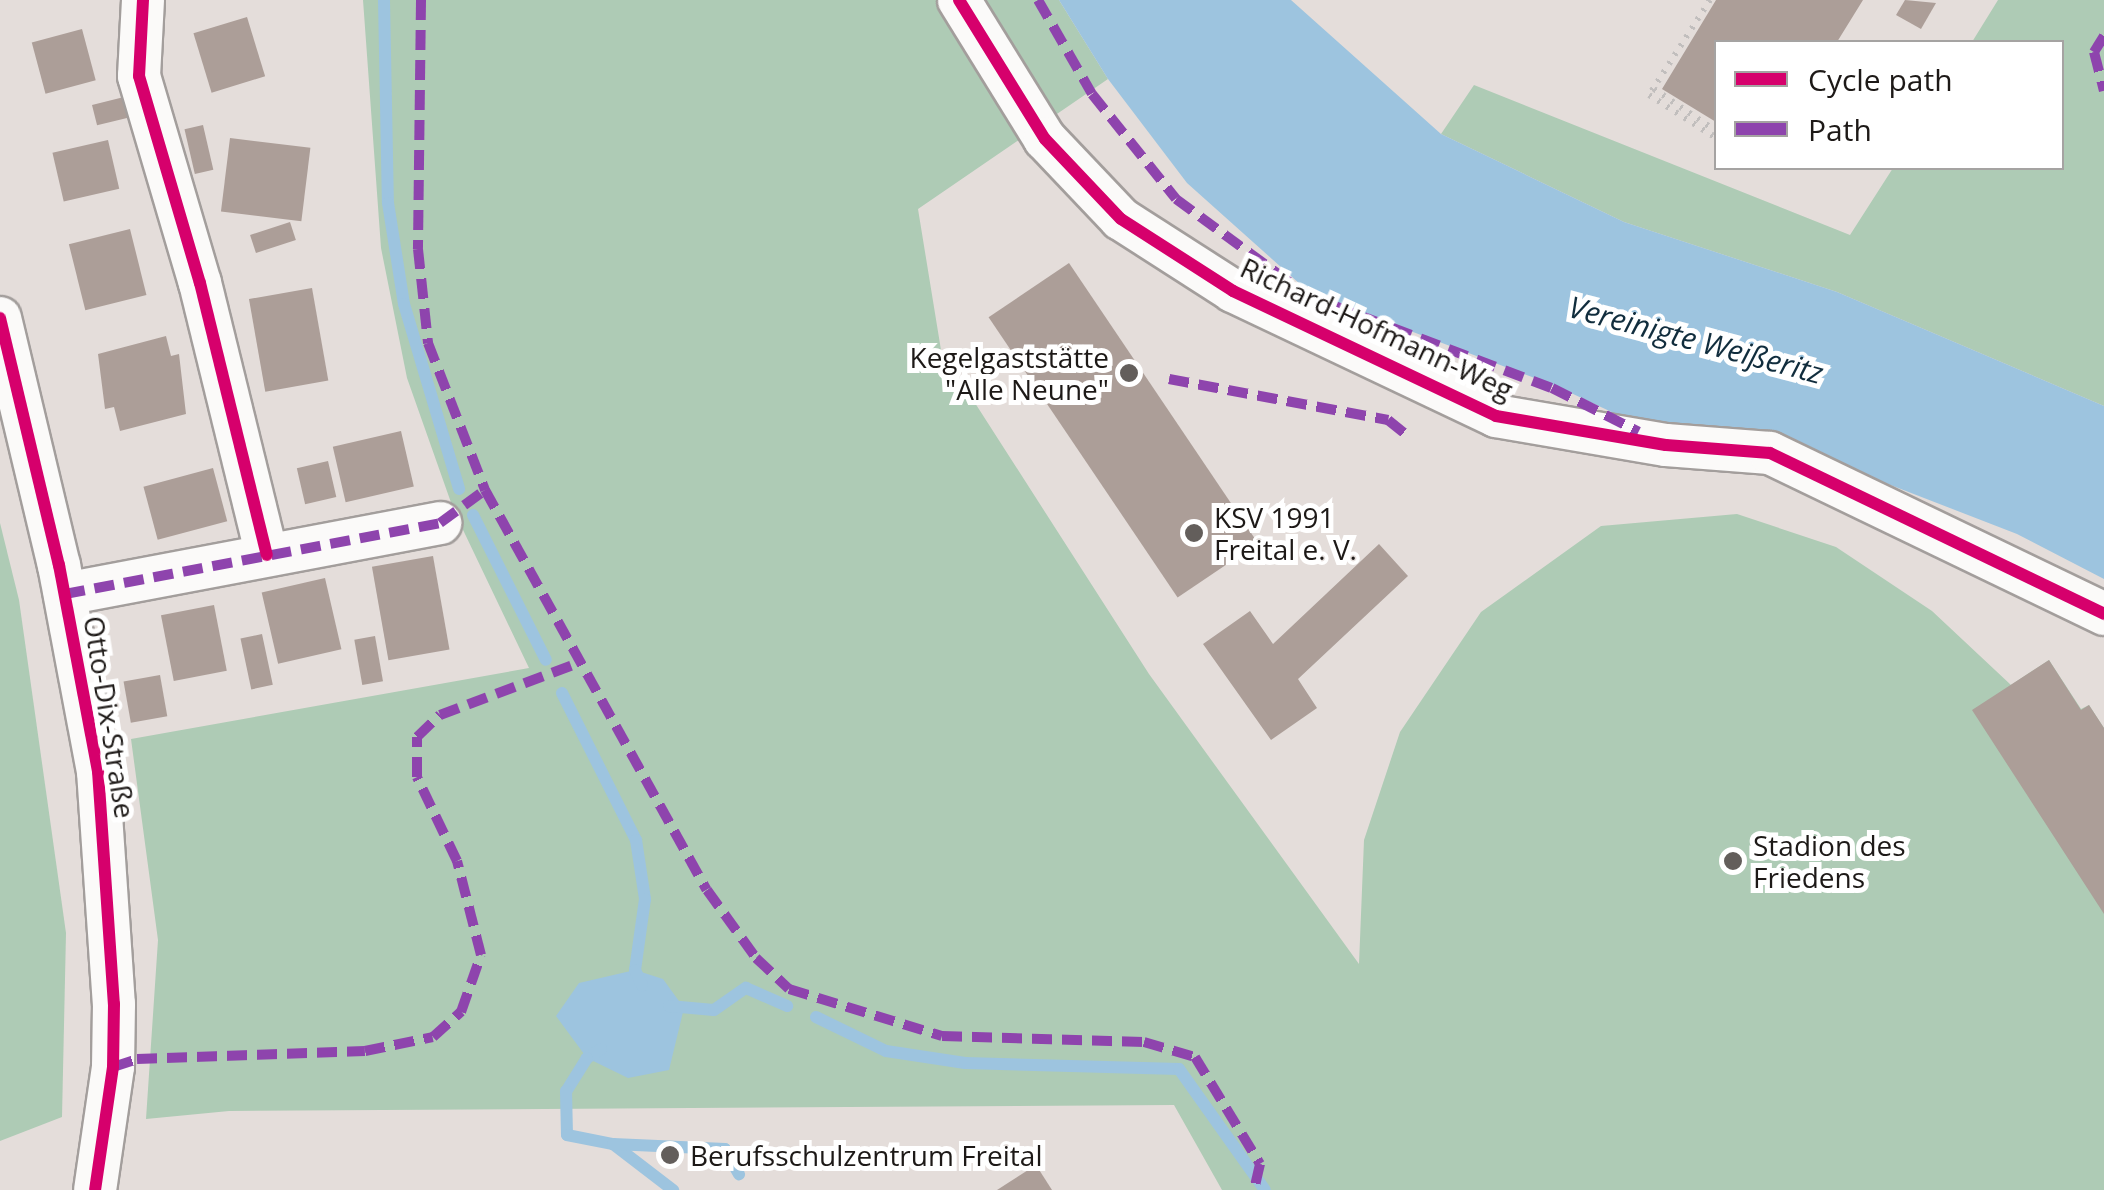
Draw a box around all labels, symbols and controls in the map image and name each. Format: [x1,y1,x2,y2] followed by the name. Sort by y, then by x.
[1714,40,2064,170] legend
[1808,59,1953,100] text: Cycle path
[1808,109,1872,150] text: Path
[1235,250,1519,406] street label: Richard-Hofmann-Weg
[1565,289,1827,391] water label: Vereinigte Weißeritz
[909,340,1109,406] place label: Kegelgaststätte "Alle Neune"
[1118,362,1140,384] marker: Kegelgaststätte "Alle Neune"
[1214,500,1357,566] place label: KSV 1991 Freital e. V.
[1183,522,1205,544] marker: KSV 1991 Freital e. V.
[77,614,143,820] street label: Otto-Dix-Straße
[1753,828,1906,894] place label: Stadion des Friedens
[1722,850,1744,872] marker: Stadion des Friedens
[690,1138,1042,1172] place label: Berufsschulzentrum Freital
[659,1144,681,1166] marker: Berufsschulzentrum Freital

